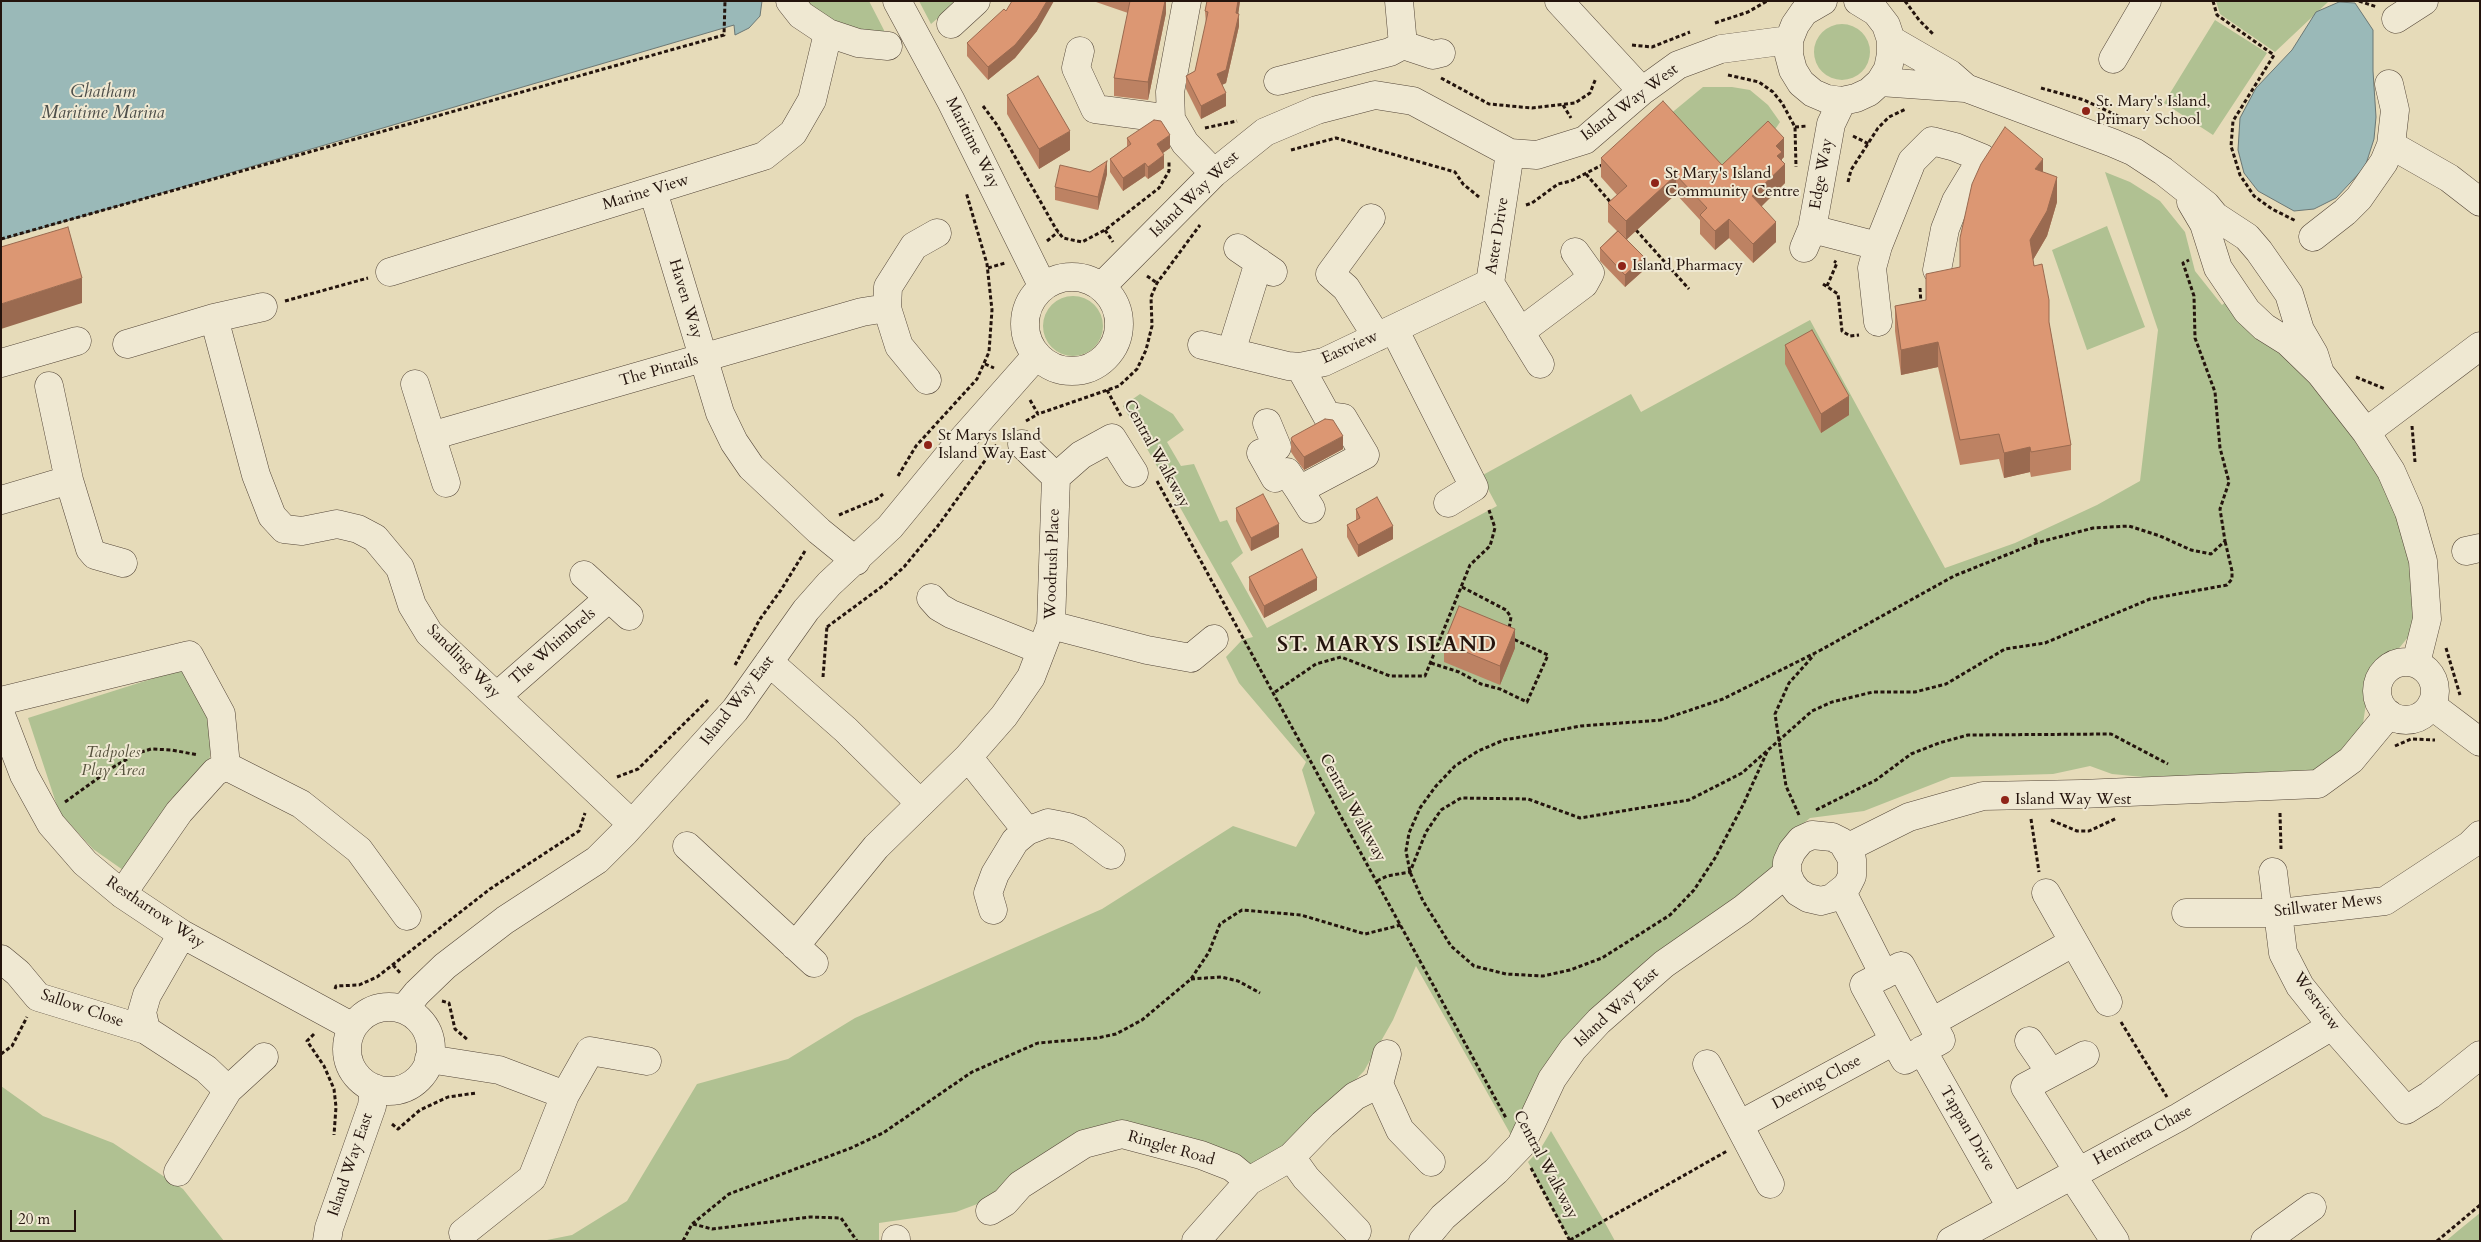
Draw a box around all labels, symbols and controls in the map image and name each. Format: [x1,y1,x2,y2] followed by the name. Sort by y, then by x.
[1578,60,1682,146] street label: Island Way West
[41,82,165,125] water label: Chatham Maritime Marina
[2096,92,2210,130] place label: St. Mary's Island, Primary School
[941,94,1003,192] street label: Maritime Way
[2080,105,2092,117] marker: St. Mary's Island, Primary School
[1806,137,1838,211] street label: Edge Way
[1146,148,1244,242] street label: Island Way West
[1665,164,1800,202] place label: St Mary's Island Community Centre
[600,171,692,215] street label: Marine View
[1649,177,1661,189] marker: St Mary's Island Community Centre
[1482,196,1514,276] street label: Aster Drive
[1632,256,1743,276] place label: Island Pharmacy
[664,257,706,341] street label: Haven Way
[1616,260,1628,272] marker: Island Pharmacy
[1319,327,1381,369] street label: Eastview
[617,351,701,391] street label: The Pintails
[1118,397,1194,511] street label: Central Walkway
[938,426,1046,464] place label: St Marys Island Island Way East
[922,439,934,451] marker: St Marys Island Island Way East
[1041,508,1065,620] street label: Woodrush Place
[506,604,600,690] street label: The Whimbrels
[422,621,504,703] street label: Sandling Way
[1275,633,1499,659] district label: ST. MARYS ISLAND
[697,652,779,750] street label: Island Way East
[81,743,145,781] park label: Tadpoles Play Area
[1314,751,1390,865] street label: Central Walkway
[2015,790,2131,810] place label: Island Way West
[1999,794,2011,806] marker: Island Way West
[102,873,208,953] street label: Restharrow Way
[2273,890,2383,922] street label: Stillwater Mews
[1571,964,1663,1052] street label: Island Way East
[2288,969,2344,1035] street label: Westview
[38,986,126,1032] street label: Sallow Close
[1769,1052,1865,1114] street label: Deering Close
[1935,1083,1999,1175] street label: Tappan Drive
[2090,1102,2196,1170] street label: Henrietta Chase
[1508,1107,1582,1223] street label: Central Walkway
[324,1111,378,1219] street label: Island Way East
[1125,1127,1217,1171] street label: Ringlet Road
[12,1200,79,1232] scale bar
[18,1209,50,1229] text: 20 m

